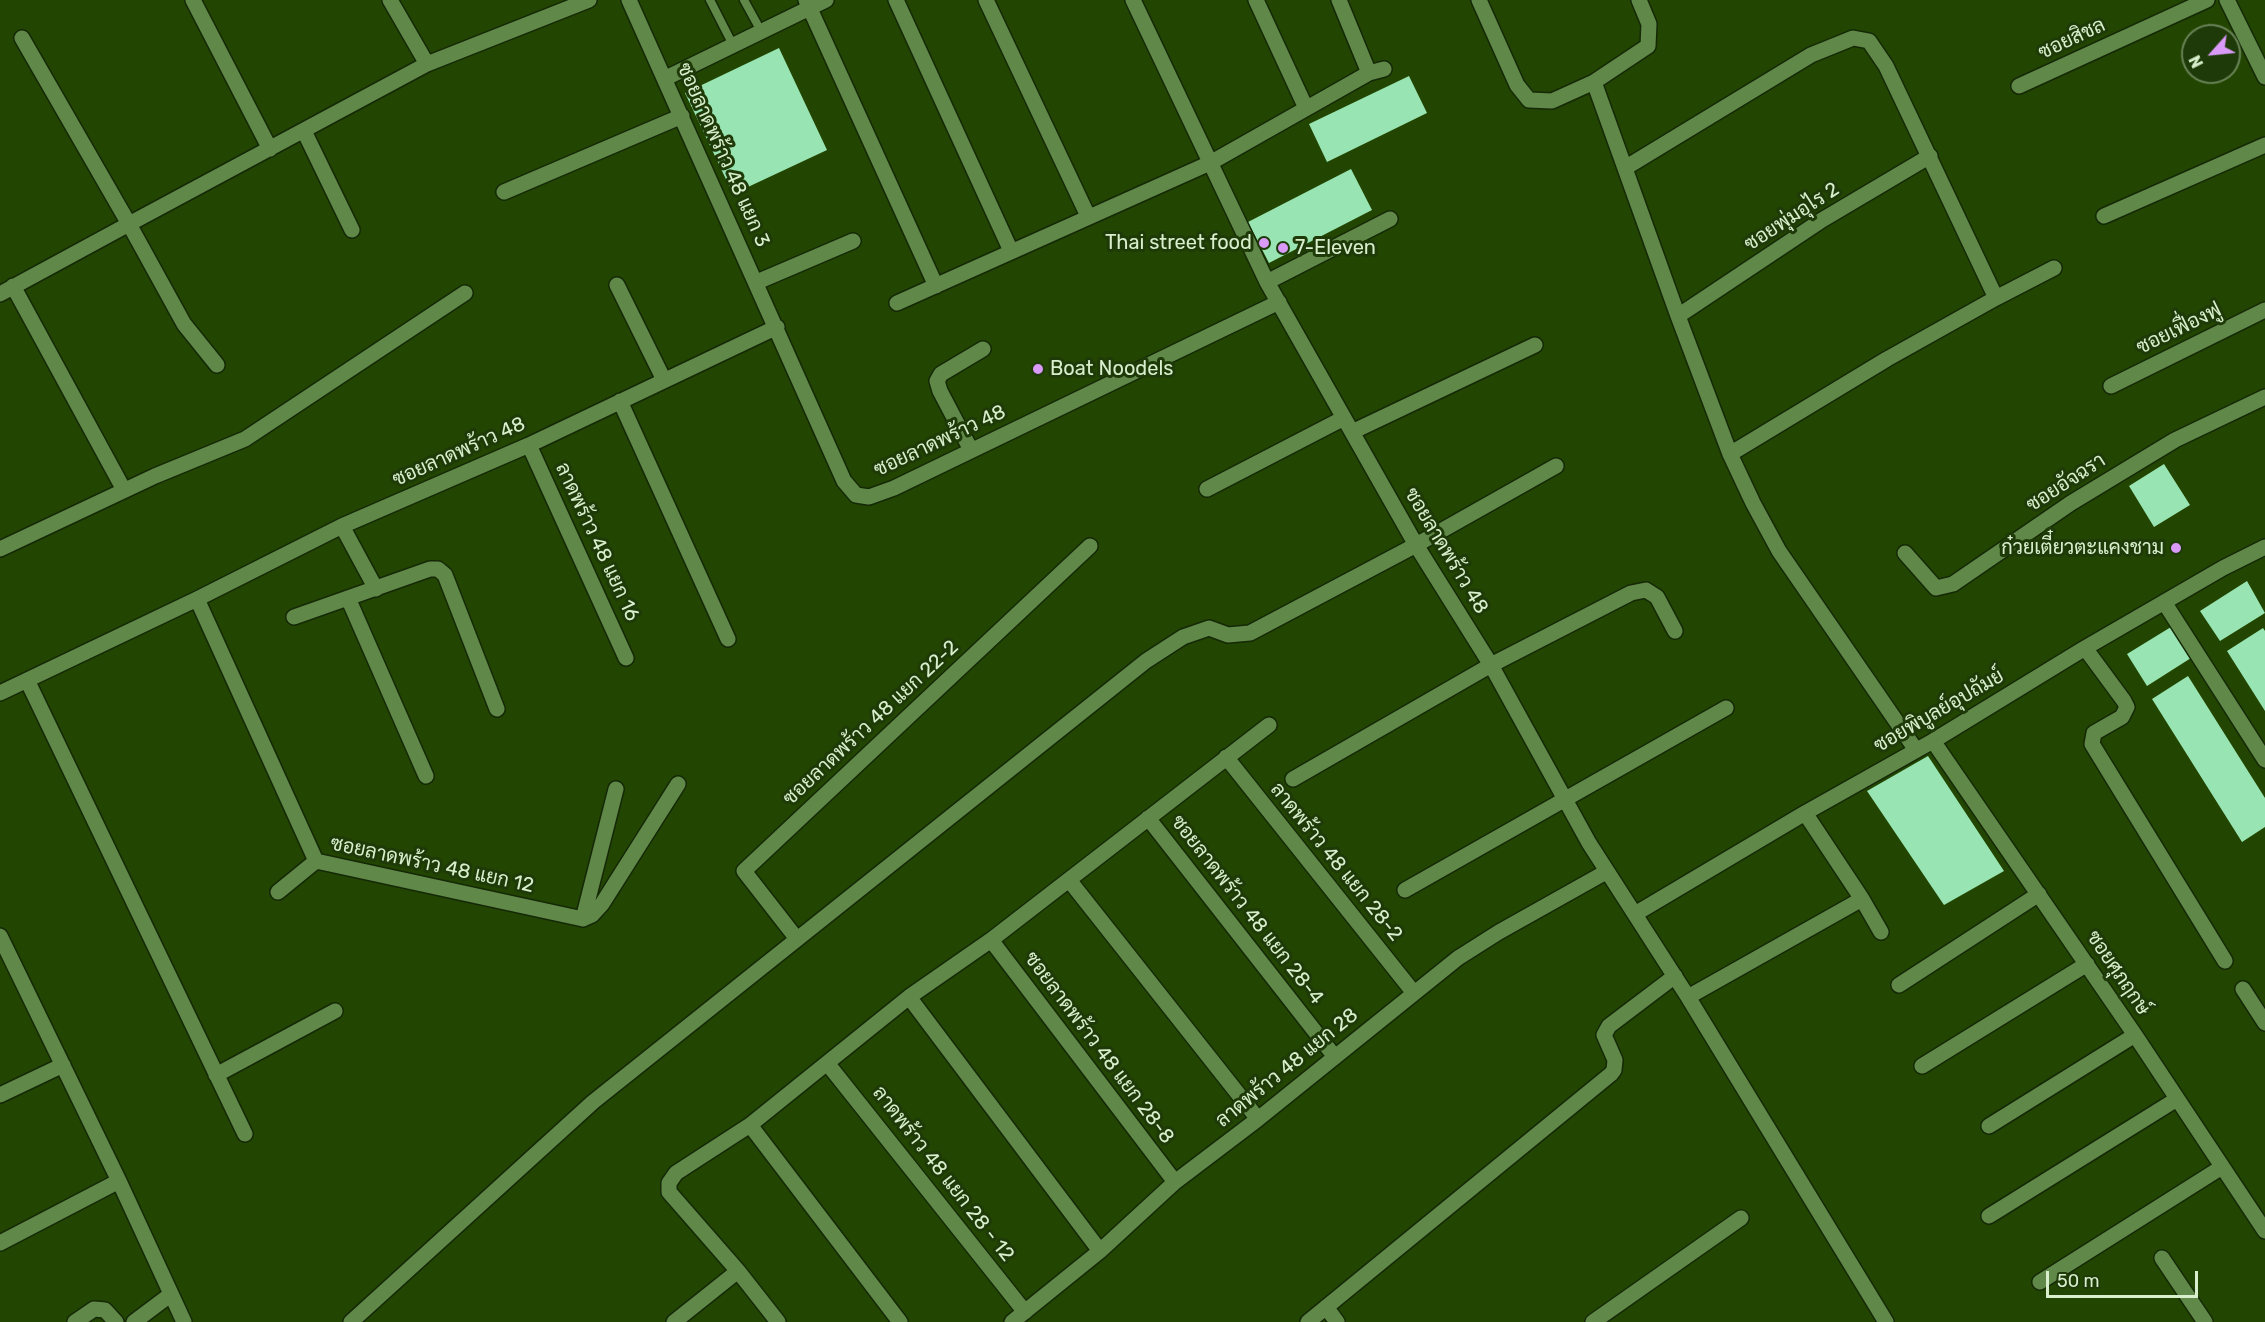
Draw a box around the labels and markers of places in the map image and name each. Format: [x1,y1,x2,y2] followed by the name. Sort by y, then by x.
[1105,231,1252,255] place label: Thai street food
[1257,236,1271,250] marker: Thai street food
[1295,236,1376,260] place label: 7-Eleven
[1276,241,1290,255] marker: 7-Eleven
[1050,357,1174,381] place label: Boat Noodels
[1031,362,1045,376] marker: Boat Noodels
[2001,536,2164,560] place label: ก๋วยเตี๋ยวตะแคงชาม
[2169,541,2183,555] marker: ก๋วยเตี๋ยวตะแคงชาม

